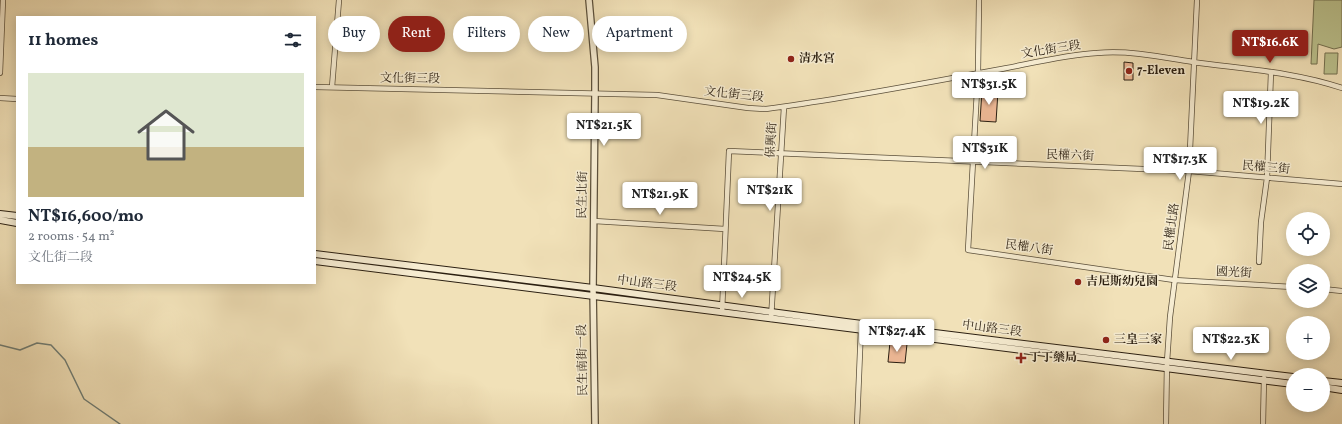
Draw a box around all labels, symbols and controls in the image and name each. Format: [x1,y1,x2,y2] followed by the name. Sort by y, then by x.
[328,16,380,52] chip: Buy
[388,16,445,52] chip: Rent
[453,16,520,52] chip: Filters
[528,16,584,52] chip: New
[592,16,687,52] chip: Apartment
[28,29,98,52] text: 11 homes
[282,29,304,51] icon: filters
[1229,30,1311,64] pin: NT$16.6K
[1241,34,1299,52] text: NT$16.6K
[1020,37,1082,63] street label: 文化街三段
[799,51,835,67] place label: 清水宮
[786,54,796,64] marker: 清水宮
[1137,63,1185,79] place label: 7-Eleven
[1124,66,1134,76] marker: 7-Eleven
[380,70,440,88] street label: 文化街三段
[948,72,1030,106] pin: NT$31.5K
[961,76,1017,94] text: NT$31.5K
[703,84,765,106] street label: 文化街三段
[1220,91,1302,125] pin: NT$19.2K
[1232,95,1290,113] text: NT$19.2K
[130,99,202,171] icon: home
[563,113,645,147] pin: NT$21.5K
[576,117,632,135] text: NT$21.5K
[763,121,781,158] street label: 保興街
[952,136,1018,170] pin: NT$31K
[962,140,1008,158] text: NT$31K
[1046,147,1095,165] street label: 民權六街
[1139,147,1221,181] pin: NT$17.3K
[1153,151,1207,169] text: NT$17.3K
[1241,158,1292,178] street label: 民權三街
[575,170,591,219] street label: 民生北街
[737,178,803,212] pin: NT$21K
[619,182,701,216] pin: NT$21.9K
[747,182,793,200] text: NT$21K
[631,186,689,204] text: NT$21.9K
[1161,202,1183,252] street label: 民權北路
[28,205,144,228] text: NT$16,600/mo
[1286,212,1330,412] map controls
[1286,212,1330,256] button: locate
[28,228,115,246] text: 2 rooms · 54 m²
[1004,237,1055,259] street label: 民權八街
[28,249,93,267] text: 文化街二段
[1216,264,1253,282] street label: 國光街
[1286,264,1330,308] button: layers
[701,265,783,299] pin: NT$24.5K
[713,269,771,287] text: NT$24.5K
[616,272,678,296] street label: 中山路三段
[1086,274,1158,290] place label: 吉尼斯幼兒園
[1073,277,1083,287] marker: 吉尼斯幼兒園
[1286,316,1330,360] button: +
[961,317,1023,341] street label: 中山路三段
[856,319,938,353] pin: NT$27.4K
[868,323,926,341] text: NT$27.4K
[574,324,592,396] street label: 民生南街一段
[1190,327,1272,361] pin: NT$22.3K
[1202,331,1260,349] text: NT$22.3K
[1114,332,1162,348] place label: 三皇三家
[1101,335,1111,345] marker: 三皇三家
[1029,350,1077,366] place label: 丁丁藥局
[1016,353,1026,363] marker: 丁丁藥局
[1286,368,1330,412] button: −

